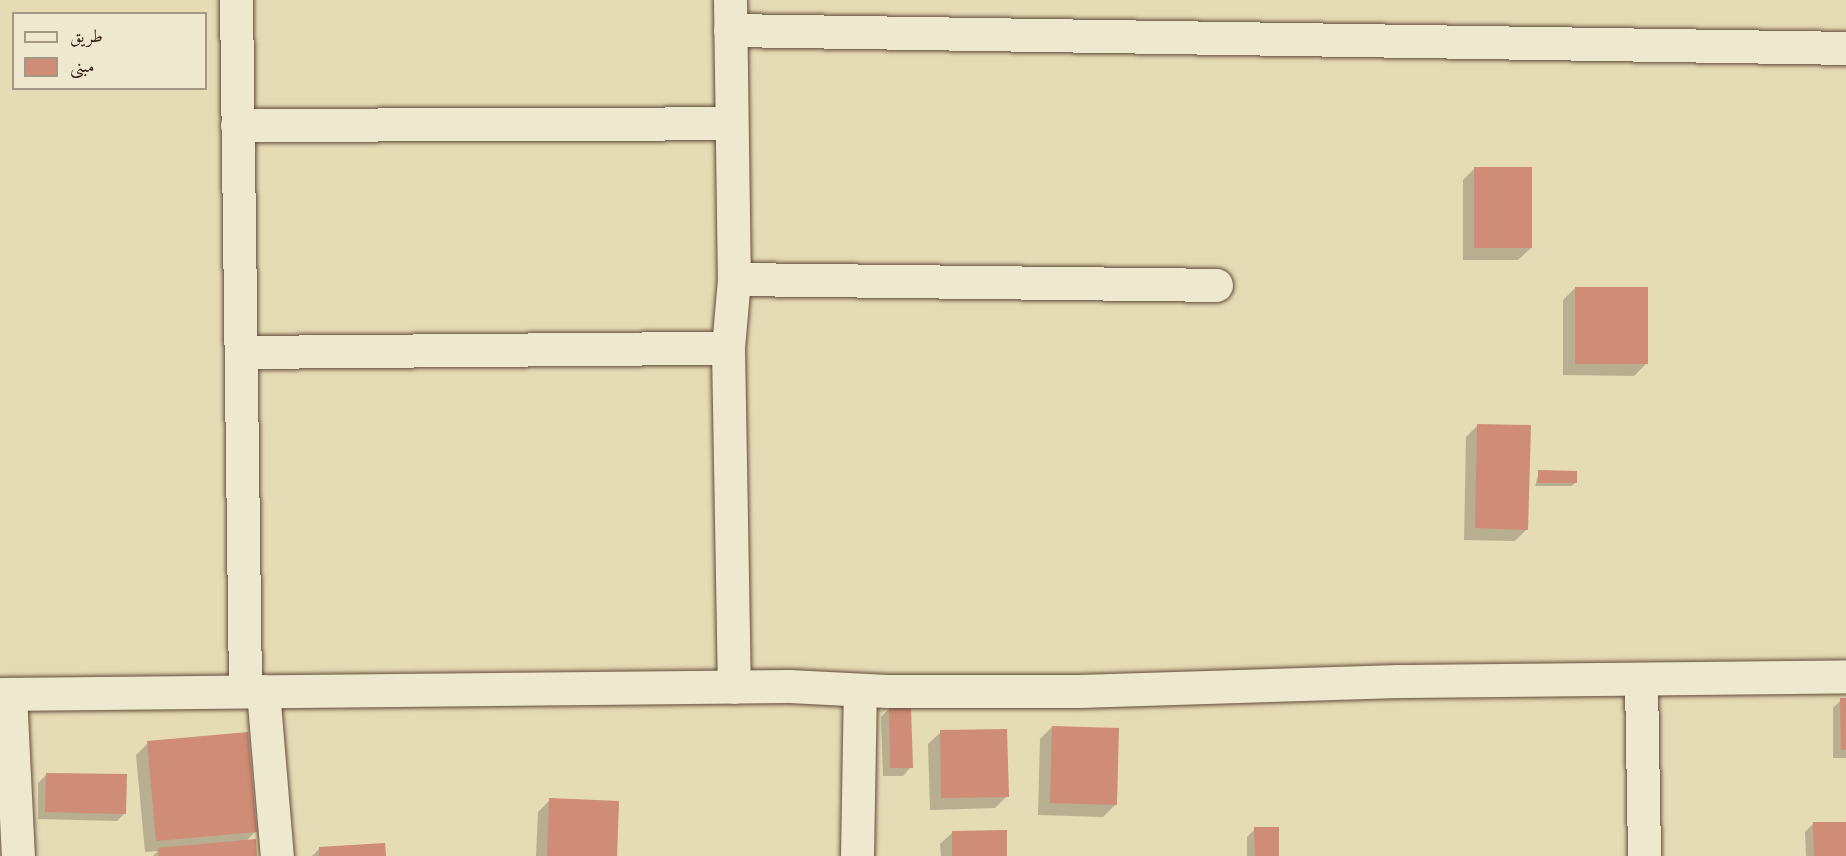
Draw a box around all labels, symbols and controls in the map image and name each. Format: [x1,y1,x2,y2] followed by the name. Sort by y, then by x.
[12,12,207,90] legend
[70,25,103,47] text: طريق
[70,55,95,77] text: مبنى

